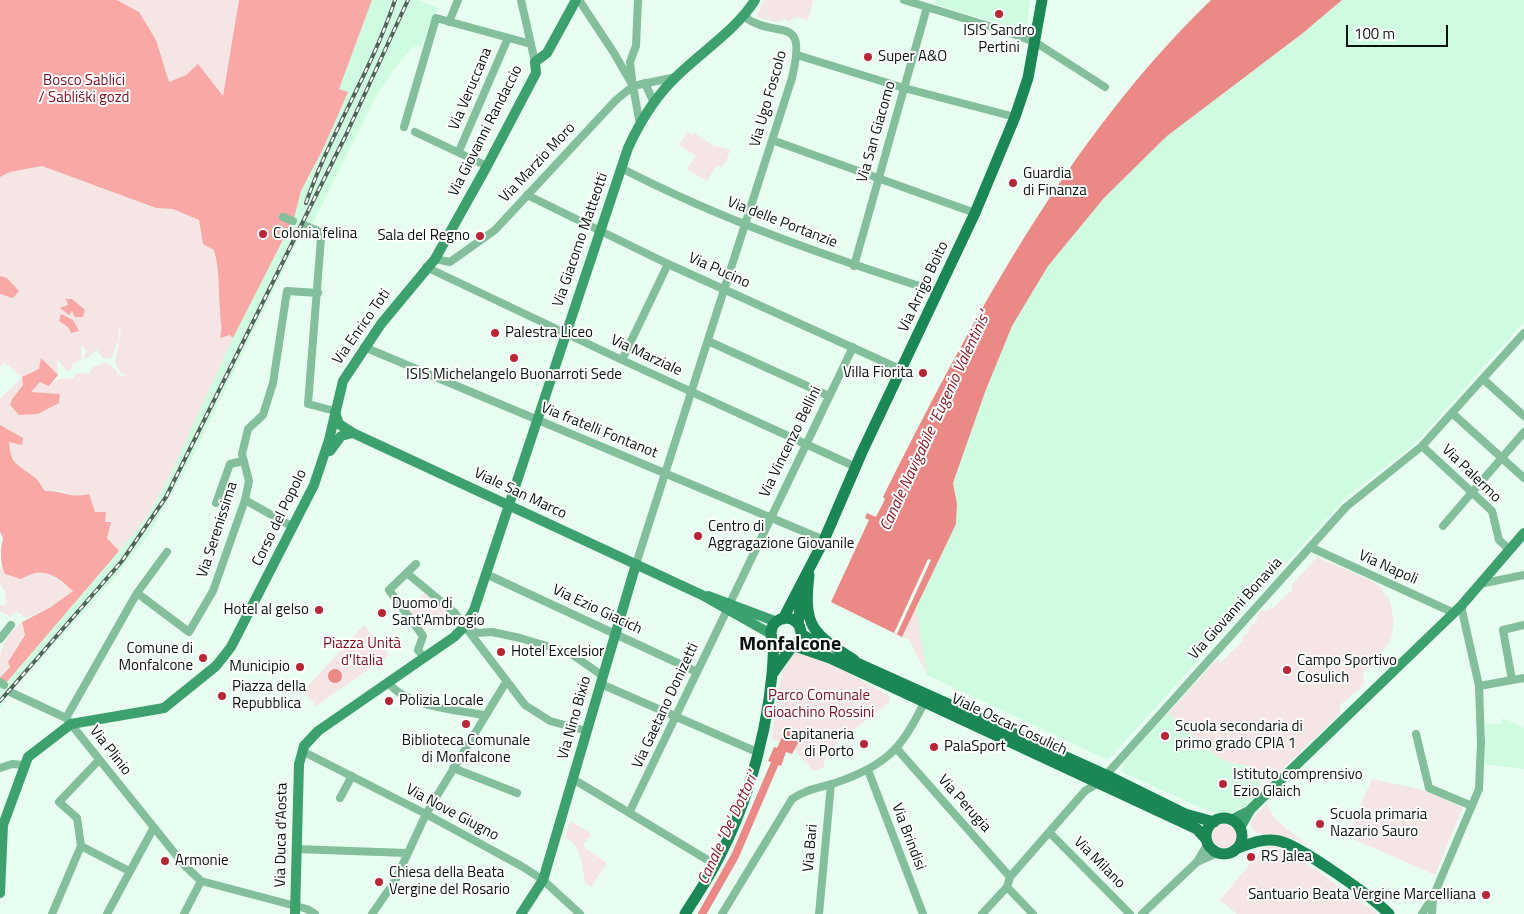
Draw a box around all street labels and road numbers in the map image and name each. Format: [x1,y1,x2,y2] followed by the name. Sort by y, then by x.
[446,45,496,133] street label: Via Veruccana
[747,49,791,149] street label: Via Ugo Foscolo
[445,62,527,200] street label: Via Giovanni Randaccio
[854,79,900,185] street label: Via San Giacomo
[496,119,580,207] street label: Via Marzio Moro
[550,170,612,310] street label: Via Giacomo Matteotti
[724,194,840,252] street label: Via delle Portanzie
[895,239,953,335] street label: Via Arrigo Boito
[685,249,753,293] street label: Via Pucino
[329,286,395,368] street label: Via Enrico Toti
[607,332,685,380] street label: Via Marziale
[756,384,826,500] street label: Via Vincenzo Bellini
[538,399,660,463] street label: Via fratelli Fontanot
[1437,441,1505,507] street label: Via Palermo
[471,465,569,523] street label: Viale San Marco
[249,467,311,569] street label: Corso del Popolo
[194,480,242,580] street label: Via Serenissima
[1356,547,1420,589] street label: Via Napoli
[1185,554,1287,664] street label: Via Giovanni Bonavia
[549,581,645,639] street label: Via Ezio Giacich
[629,640,703,772] street label: Via Gaetano Donizetti
[554,674,596,762] street label: Via Nino Bixio
[948,690,1070,760] street label: Viale Oscar Cosulich
[85,723,135,779] street label: Via Plinio
[934,772,994,836] street label: Via Perugia
[402,781,502,845] street label: Via Nove Giugno
[272,782,292,888] street label: Via Duca d'Aosta
[887,801,929,873] street label: Via Brindisi
[800,823,822,873] street label: Via Bari
[1069,833,1129,893] street label: Via Milano

